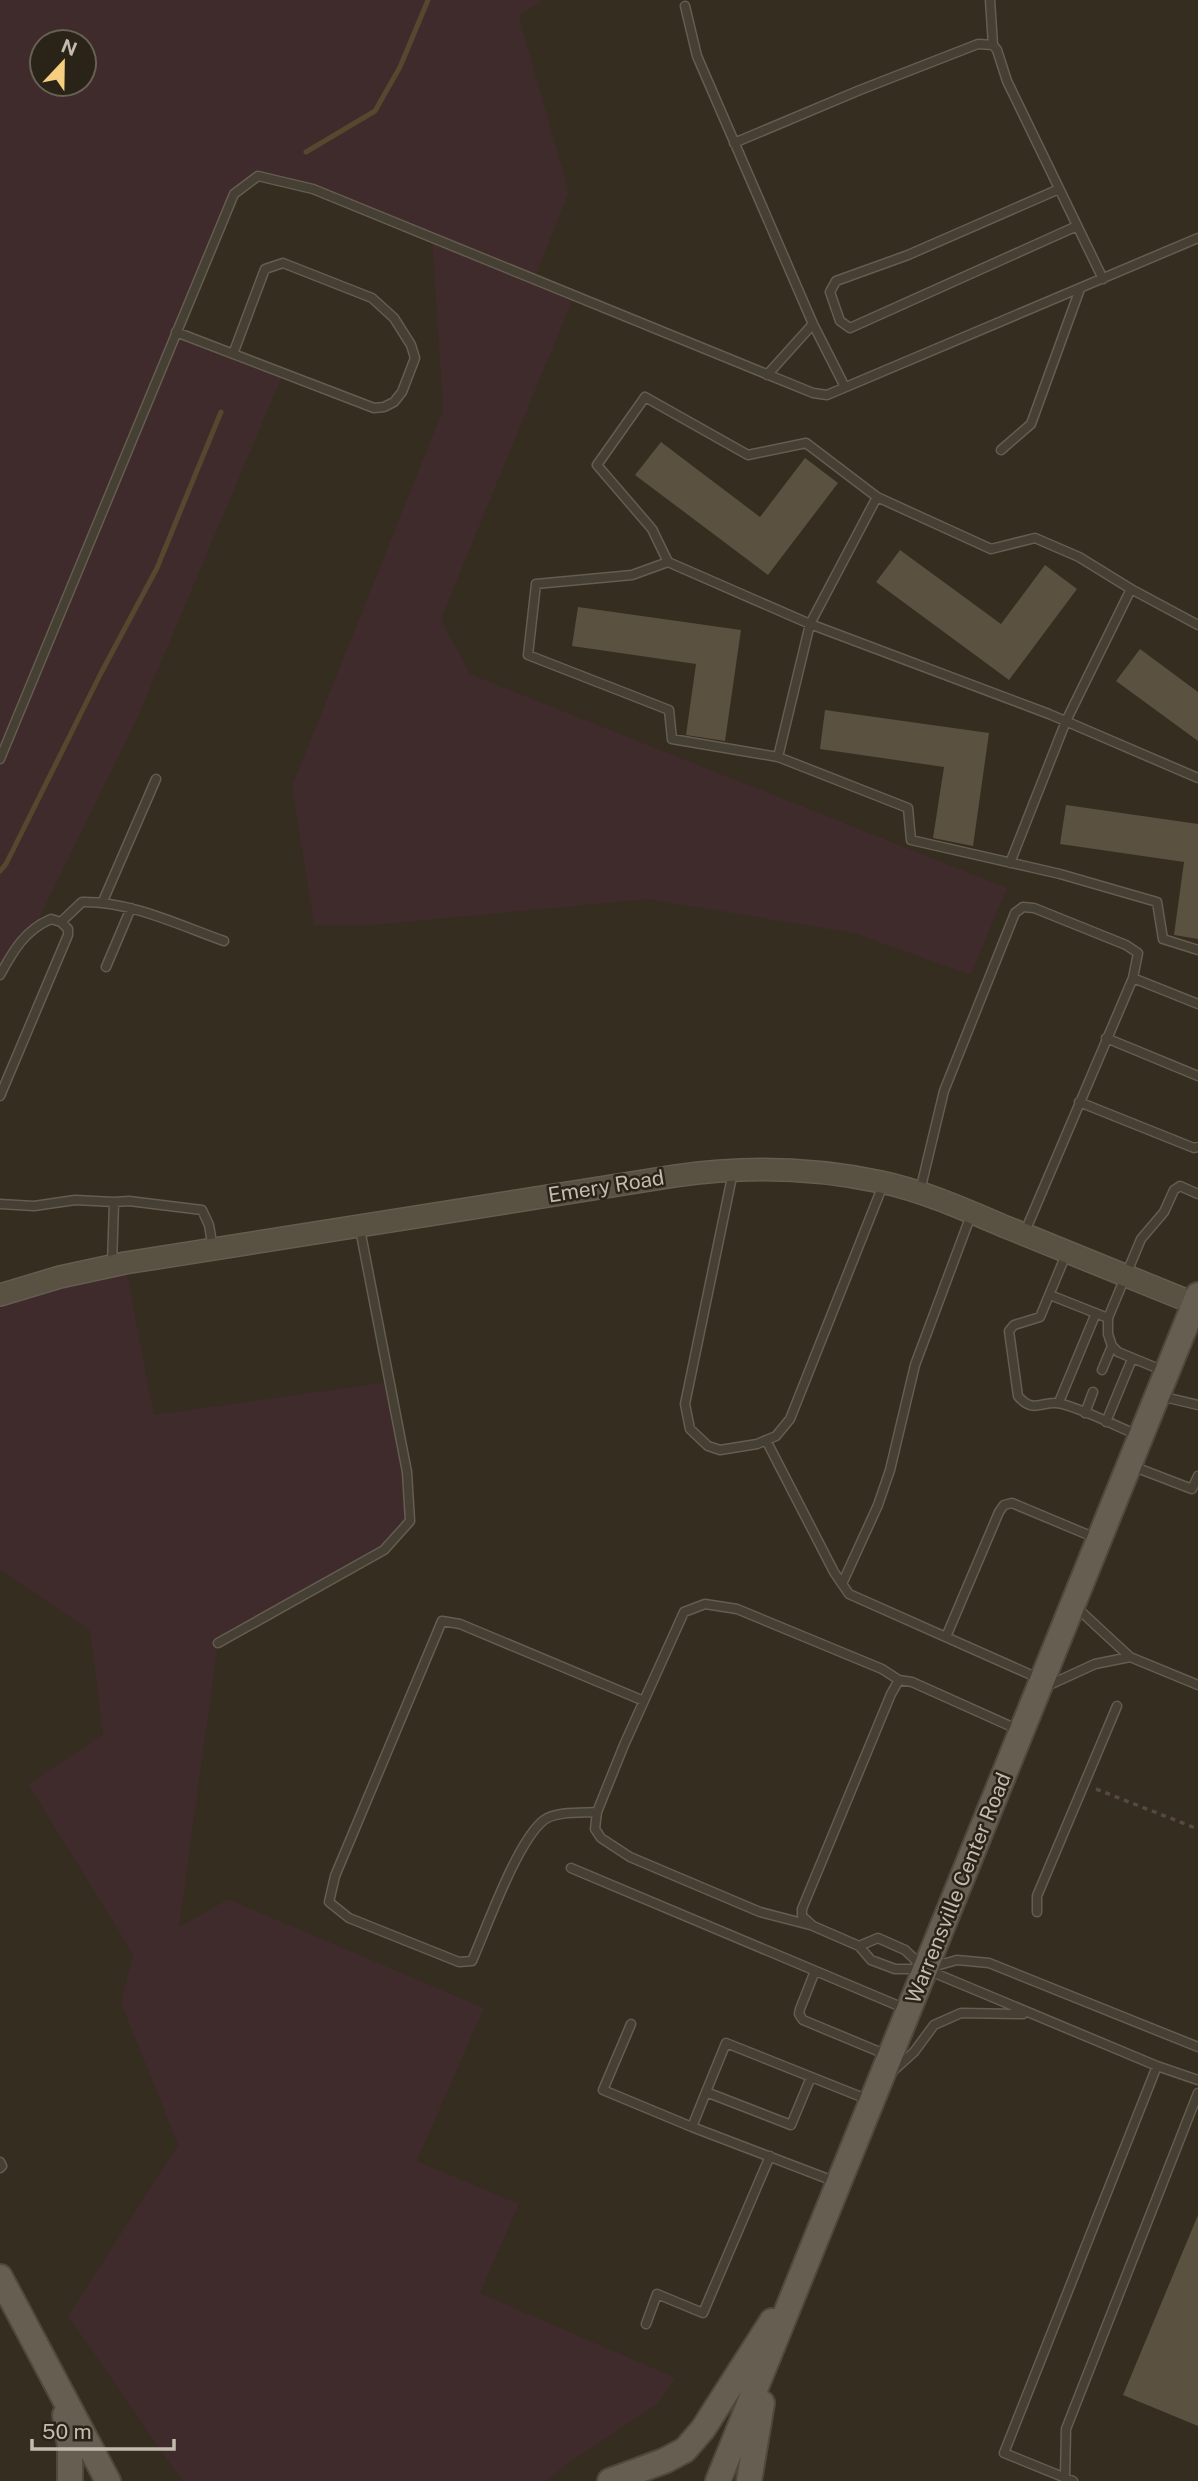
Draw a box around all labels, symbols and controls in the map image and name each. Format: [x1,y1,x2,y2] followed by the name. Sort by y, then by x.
[28,28,98,98] north arrow
[58,34,80,60] text: N
[546,1164,666,1208] street label: Emery Road
[900,1769,1016,2007] street label: Warrensville Center Road
[32,2408,173,2452] scale bar
[42,2419,92,2444] text: 50 m

